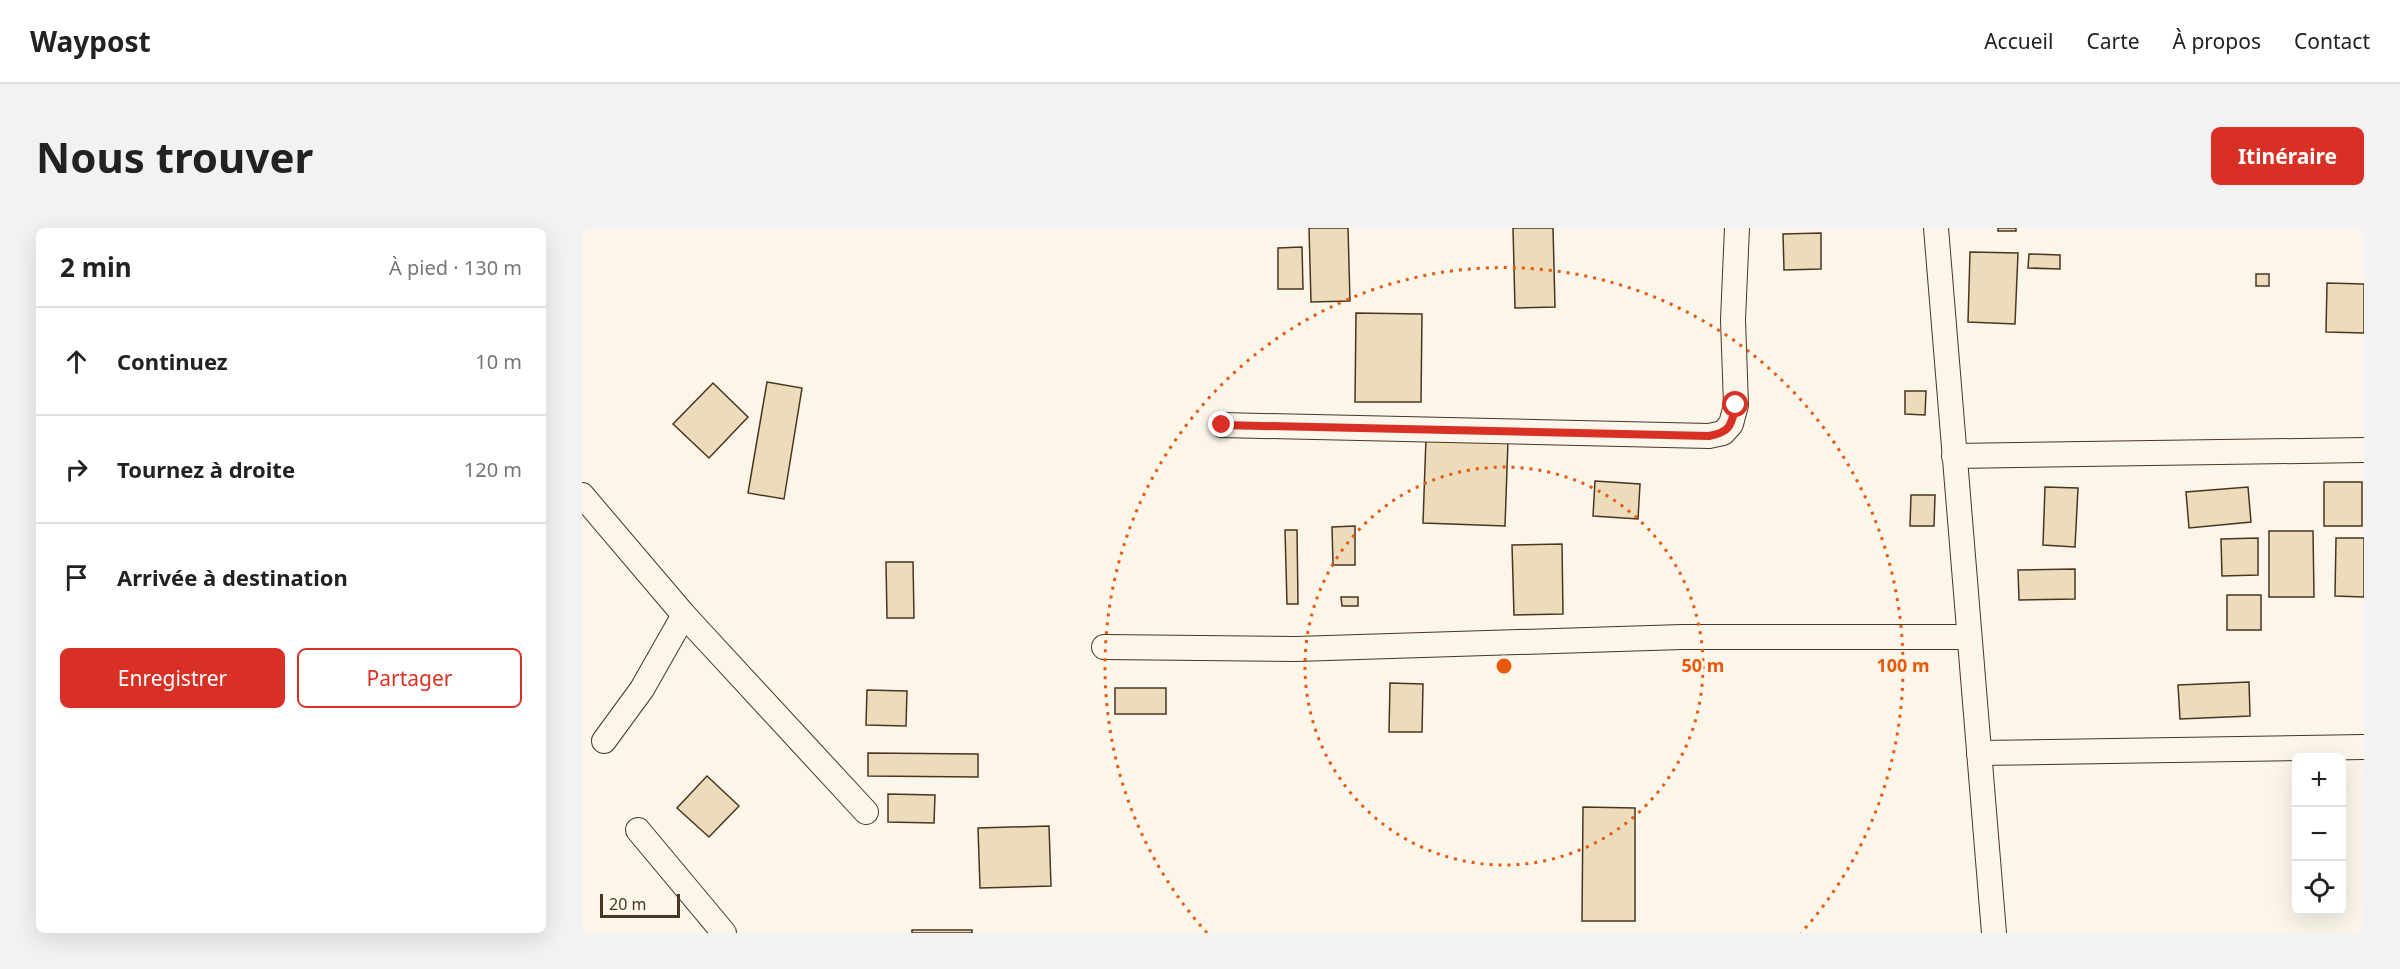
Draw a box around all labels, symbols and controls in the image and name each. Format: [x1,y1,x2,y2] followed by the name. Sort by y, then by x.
[30,22,151,60] text: Waypost
[1984,27,2053,55] text: Accueil
[2086,27,2140,55] text: Carte
[2173,27,2261,55] text: À propos
[2294,27,2370,55] text: Contact
[2211,127,2364,185] button: Itinéraire
[36,128,313,185] text: Nous trouver
[60,249,132,285] text: 2 min
[389,254,522,281] text: À pied · 130 m
[60,345,93,378] icon: ahead
[117,346,228,376] text: Continuez
[475,348,522,375] text: 10 m
[1722,391,1748,417] route start
[1208,411,1234,437] route end
[60,453,93,486] icon: right
[117,454,295,484] text: Tournez à droite
[464,456,522,483] text: 120 m
[60,561,93,594] icon: arrive
[117,562,348,592] text: Arrivée à destination
[60,648,285,708] button: Enregistrer
[297,648,522,708] button: Partager
[1682,653,1724,677] text: 50 m
[1876,653,1930,677] text: 100 m
[1494,656,1514,676] centre of rings
[2292,753,2346,915] map controls
[2292,753,2346,807] button: +
[2292,807,2346,861] button: −
[2292,861,2346,915] button: locate
[600,891,680,918] scale bar
[609,893,646,915] text: 20 m

